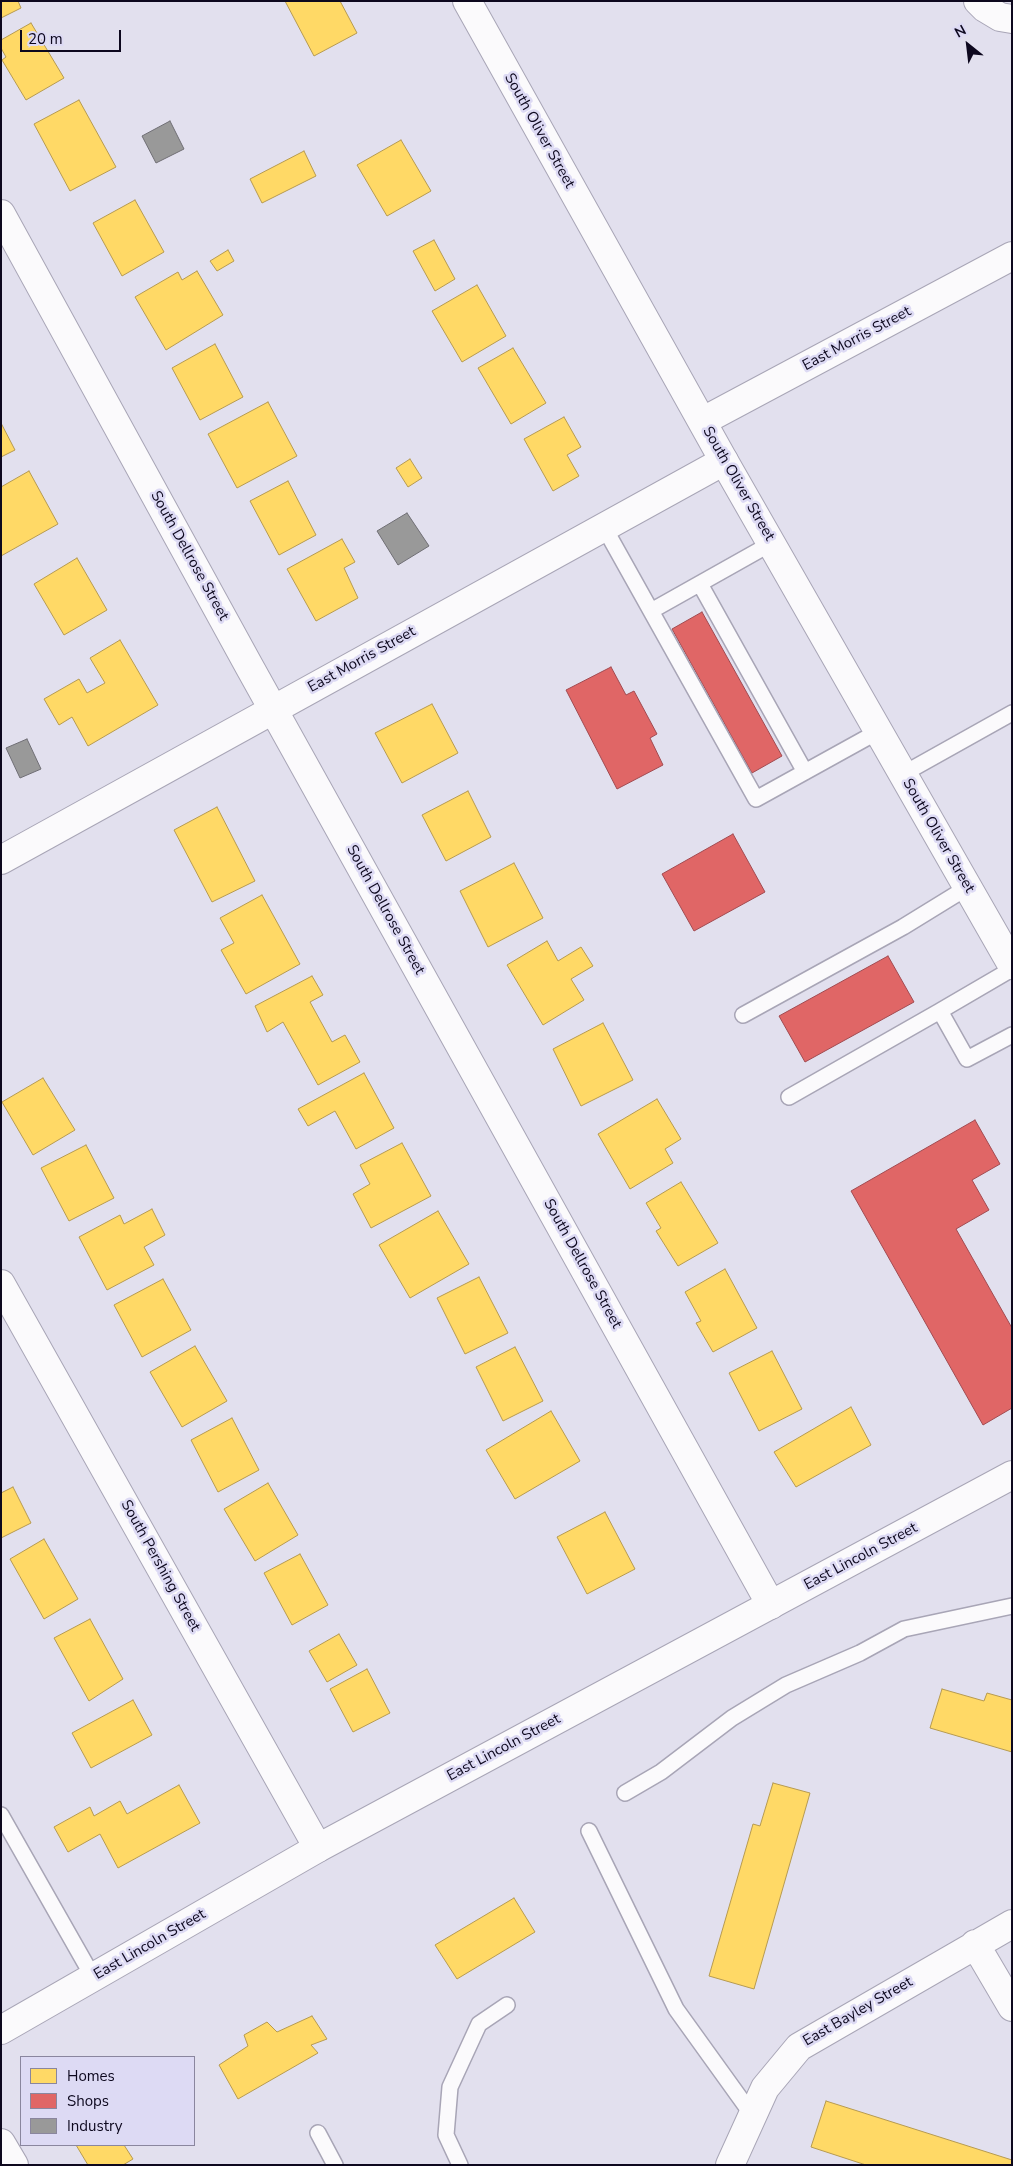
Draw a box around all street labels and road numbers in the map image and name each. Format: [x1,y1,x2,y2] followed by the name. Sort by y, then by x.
[500,70,578,192] street label: South Oliver Street
[800,303,914,375] street label: East Morris Street
[698,424,778,544] street label: South Oliver Street
[146,488,232,624] street label: South Dellrose Street
[305,623,419,697] street label: East Morris Street
[898,776,978,896] street label: South Oliver Street
[342,842,428,978] street label: South Dellrose Street
[539,1196,625,1332] street label: South Dellrose Street
[116,1497,204,1635] street label: South Pershing Street
[801,1520,921,1594] street label: East Lincoln Street
[444,1711,564,1785] street label: East Lincoln Street
[91,1906,209,1984] street label: East Lincoln Street
[800,1973,916,2051] street label: East Bayley Street

